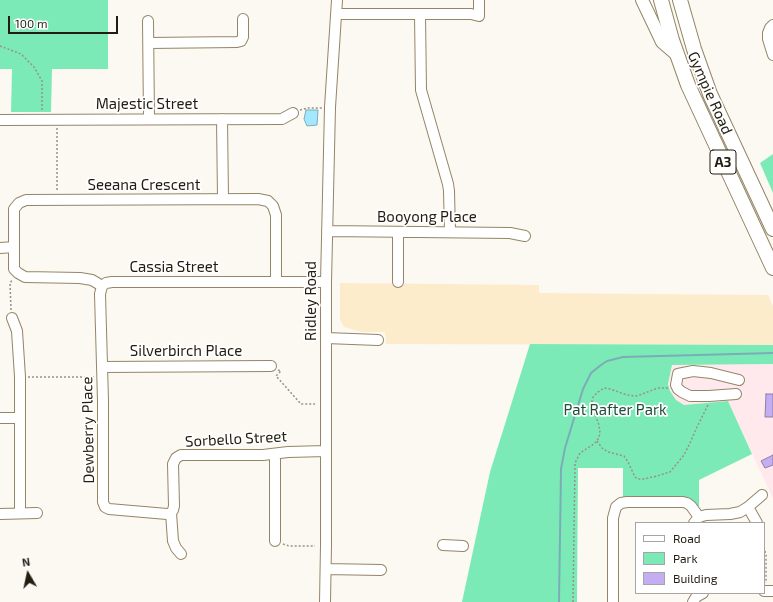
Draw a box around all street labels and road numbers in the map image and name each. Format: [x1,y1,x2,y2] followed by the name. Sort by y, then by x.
[684,49,736,137] street label: Gympie Road
[96,95,198,113] street label: Majestic Street
[710,150,736,174] road number: A3
[88,176,200,194] street label: Seeana Crescent
[377,208,477,226] street label: Booyong Place
[129,258,219,276] street label: Cassia Street
[302,261,320,341] street label: Ridley Road
[130,342,242,360] street label: Silverbirch Place
[78,376,98,484] street label: Dewberry Place
[185,427,287,451] street label: Sorbello Street

